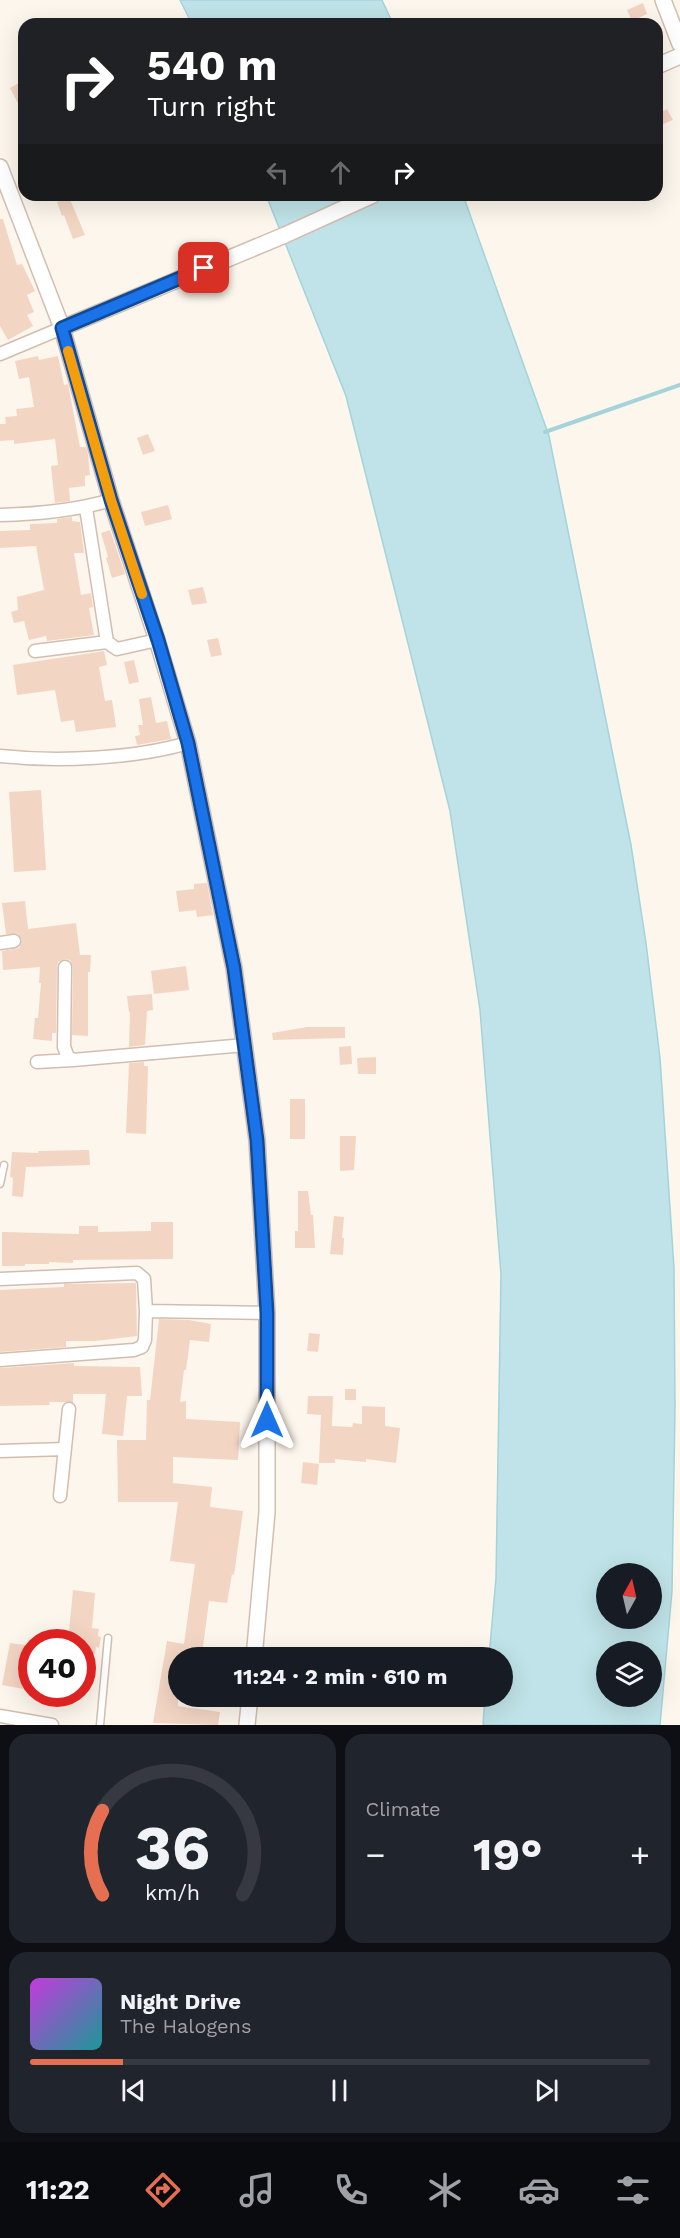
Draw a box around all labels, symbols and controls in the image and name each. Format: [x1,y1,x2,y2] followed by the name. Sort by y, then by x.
[147,41,277,90] text: 540 m
[48,42,126,120] icon: right
[147,91,276,123] text: Turn right
[261,156,294,189] icon: left
[324,156,357,189] icon: ahead
[387,156,420,189] icon: right
[178,242,229,293] pin
[187,251,220,284] icon: arrive
[235,1388,299,1452] position arrow
[596,1563,662,1629] north arrow
[596,1563,662,1707] map controls
[18,1629,96,1707] speed limit sign: 40
[596,1641,662,1707] button: layers
[234,1664,447,1689] text: 11:24 · 2 min · 610 m
[366,1797,441,1821] text: Climate
[135,1811,210,1884] text: 36
[473,1828,542,1881] text: 19°
[366,1835,385,1874] text: −
[630,1835,650,1874] text: +
[145,1881,200,1906] text: km/h
[120,1989,241,2014] text: Night Drive
[120,2014,252,2038] text: The Halogens
[117,2074,150,2107] icon: previous
[323,2074,356,2107] icon: pause
[530,2074,563,2107] icon: next
[142,2169,184,2211] icon: directions
[236,2169,278,2211] icon: music
[330,2169,372,2211] icon: phone
[424,2169,466,2211] icon: climate
[518,2169,560,2211] icon: car
[612,2169,654,2211] icon: filters
[26,2174,90,2206] text: 11:22

